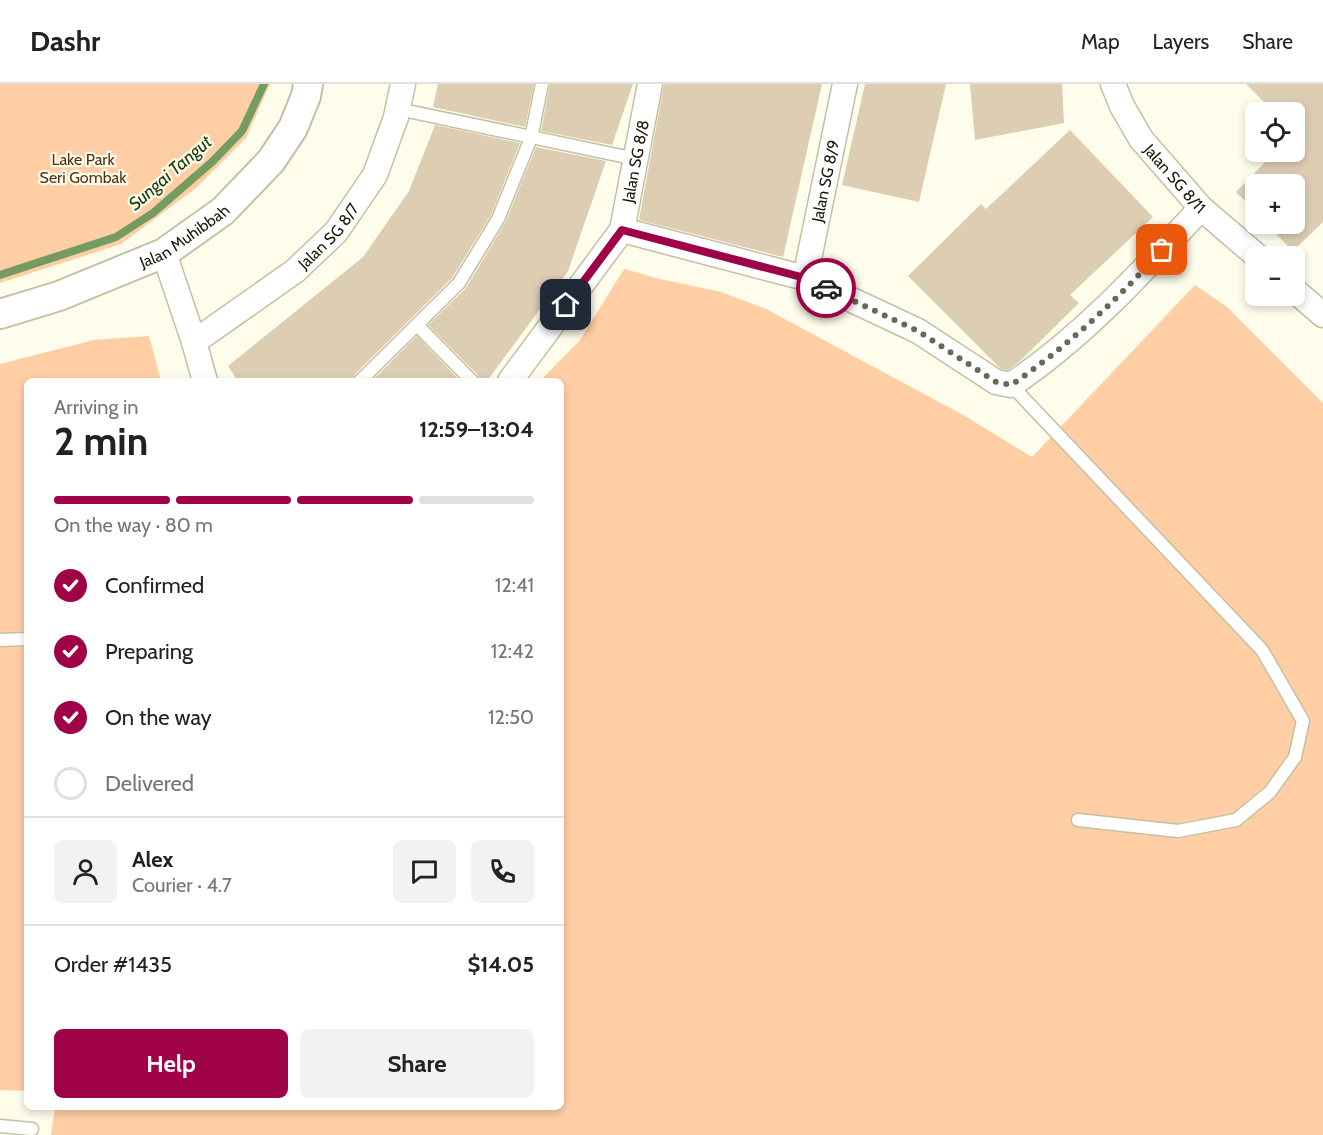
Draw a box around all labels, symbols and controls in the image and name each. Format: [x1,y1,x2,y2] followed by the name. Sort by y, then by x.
[30,24,100,58] text: Dashr
[1081,29,1120,54] text: Map
[1153,29,1209,54] text: Layers
[1242,29,1293,54] text: Share
[1245,102,1305,306] map controls
[1245,102,1305,162] button: locate
[618,118,653,205] street label: Jalan SG 8/8
[124,131,216,215] water label: Sungai Tangut
[808,138,843,225] street label: Jalan SG 8/9
[1139,140,1209,218] street label: Jalan SG 8/11
[40,150,127,187] park label: Lake Park Seri Gombak
[1245,174,1305,234] button: +
[293,200,363,274] street label: Jalan SG 8/7
[136,201,234,272] street label: Jalan Muhibbah
[1136,224,1187,275] pin
[1145,233,1178,266] icon: bag
[1245,246,1305,306] button: −
[796,258,856,318] courier
[810,272,843,305] icon: car
[540,279,591,330] pin
[549,288,582,321] icon: home
[54,395,138,419] text: Arriving in
[419,416,534,443] text: 12:59–13:04
[54,417,148,465] text: 2 min
[54,513,213,537] text: On the way · 80 m
[54,569,87,602] icon: check
[105,572,204,599] text: Confirmed
[495,573,534,597] text: 12:41
[54,635,87,668] icon: check
[105,638,193,665] text: Preparing
[491,639,534,663] text: 12:42
[54,701,87,734] icon: check
[105,704,212,731] text: On the way
[488,705,534,729] text: 12:50
[105,770,194,797] text: Delivered
[54,840,117,903] button: person
[393,840,456,903] button: chat
[471,840,534,903] button: phone
[132,846,173,873] text: Alex
[132,873,232,897] text: Courier · 4.7
[54,951,172,978] text: Order #1435
[467,951,534,978] text: $14.05
[54,1029,288,1098] button: Help
[300,1029,534,1098] button: Share

